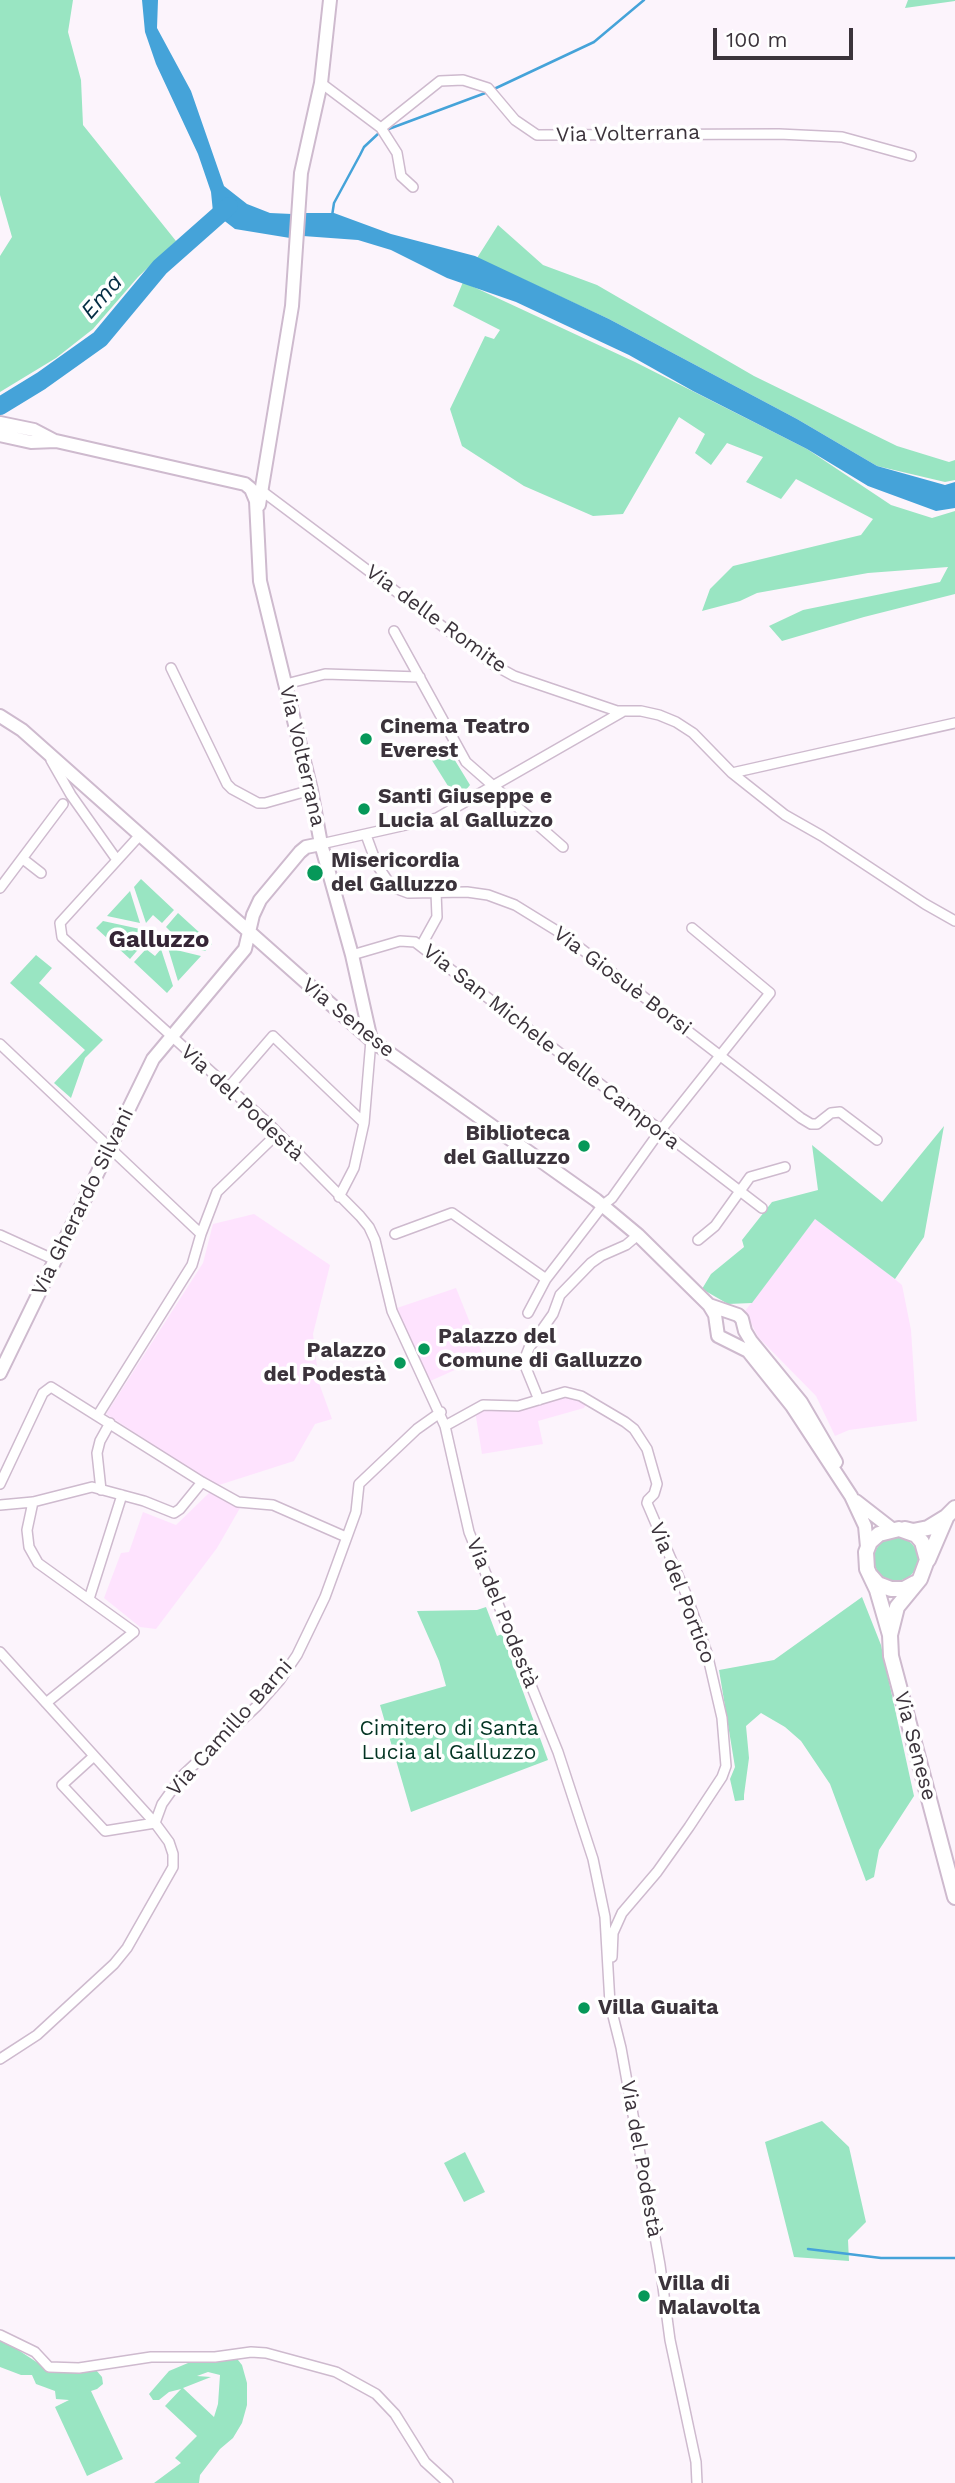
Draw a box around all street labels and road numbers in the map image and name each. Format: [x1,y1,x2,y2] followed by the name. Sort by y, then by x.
[556,120,700,148] street label: Via Volterrana
[360,559,512,679] street label: Via delle Romite
[274,683,330,829] street label: Via Volterrana
[548,921,696,1041] street label: Via Giosuè Borsi
[417,939,685,1155] street label: Via San Michele delle Campora
[297,973,399,1063] street label: Via Senese
[175,1039,309,1167] street label: Via del Podestà
[27,1104,139,1300] street label: Via Gherardo Silvani
[644,1519,720,1667] street label: Via del Portico
[460,1534,544,1692] street label: Via del Podestà
[162,1654,298,1802] street label: Via Camillo Barni
[888,1689,942,1803] street label: Via Senese
[615,2078,667,2240] street label: Via del Podestà

